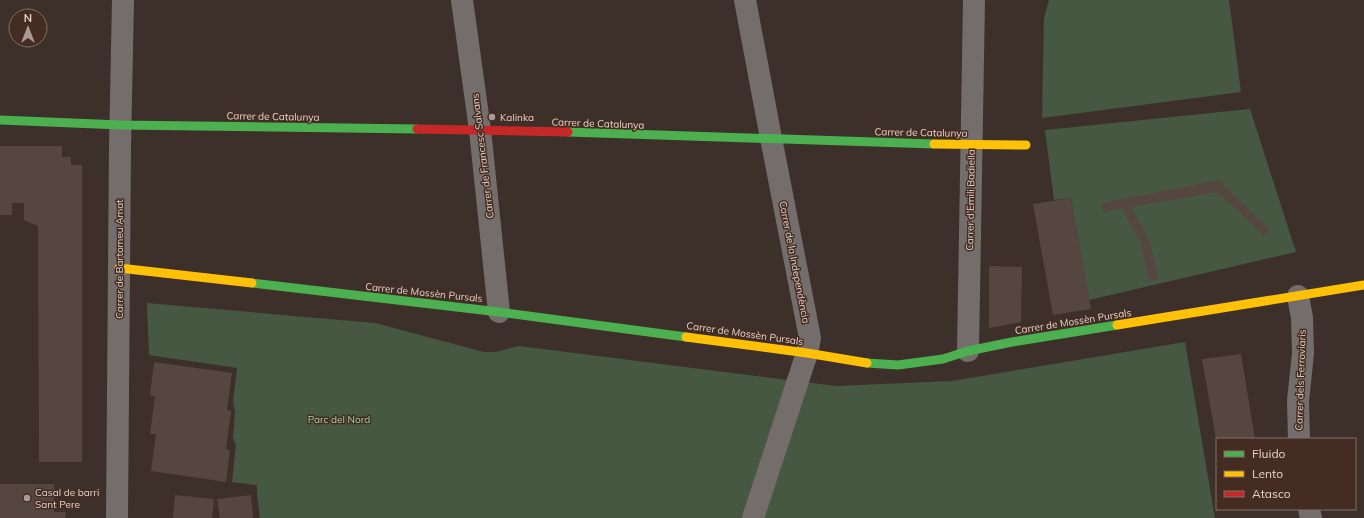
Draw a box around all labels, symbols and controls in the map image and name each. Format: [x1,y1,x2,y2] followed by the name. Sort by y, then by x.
[8,8,48,48] north arrow
[24,11,32,25] text: N
[468,93,497,219] street label: Carrer de Francesc Salvans
[226,109,320,124] street label: Carrer de Catalunya
[500,111,534,124] place label: Kalinka
[487,112,497,122] marker: Kalinka
[551,115,645,132] street label: Carrer de Catalunya
[874,125,968,140] street label: Carrer de Catalunya
[963,149,978,251] street label: Carrer d'Emili Badiella
[113,199,126,319] street label: Carrer de Bartomeu Amat
[776,200,813,324] street label: Carrer de la Independència
[365,280,483,305] street label: Carrer de Mossèn Pursals
[1014,306,1132,337] street label: Carrer de Mossèn Pursals
[686,319,804,348] street label: Carrer de Mossèn Pursals
[1292,329,1309,431] street label: Carrer dels Ferroviaris
[308,413,370,426] park label: Parc del Nord
[1216,438,1356,510] legend
[1252,446,1286,461] text: Fluido
[1252,466,1283,481] text: Lento
[35,486,99,511] place label: Casal de barri Sant Pere
[1252,486,1291,501] text: Atasco
[22,493,32,503] marker: Casal de barri Sant Pere

